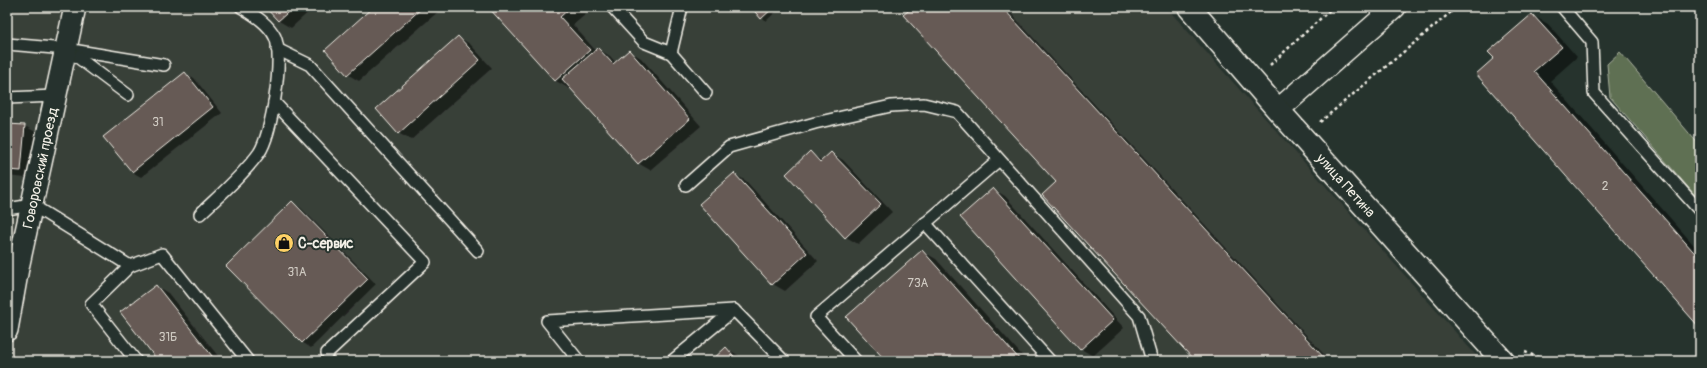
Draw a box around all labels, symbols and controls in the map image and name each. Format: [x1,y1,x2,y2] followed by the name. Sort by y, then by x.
[19,105,62,230] street label: Говоровский проезд
[152,115,164,130] house number: 31
[1312,149,1379,221] street label: улица Петина
[1602,179,1609,194] house number: 2
[273,232,295,254] shop icon: С-сервис
[298,235,353,252] place label: С-сервис
[287,265,307,280] house number: 31А
[908,276,929,291] house number: 73А
[159,330,177,345] house number: 31Б

